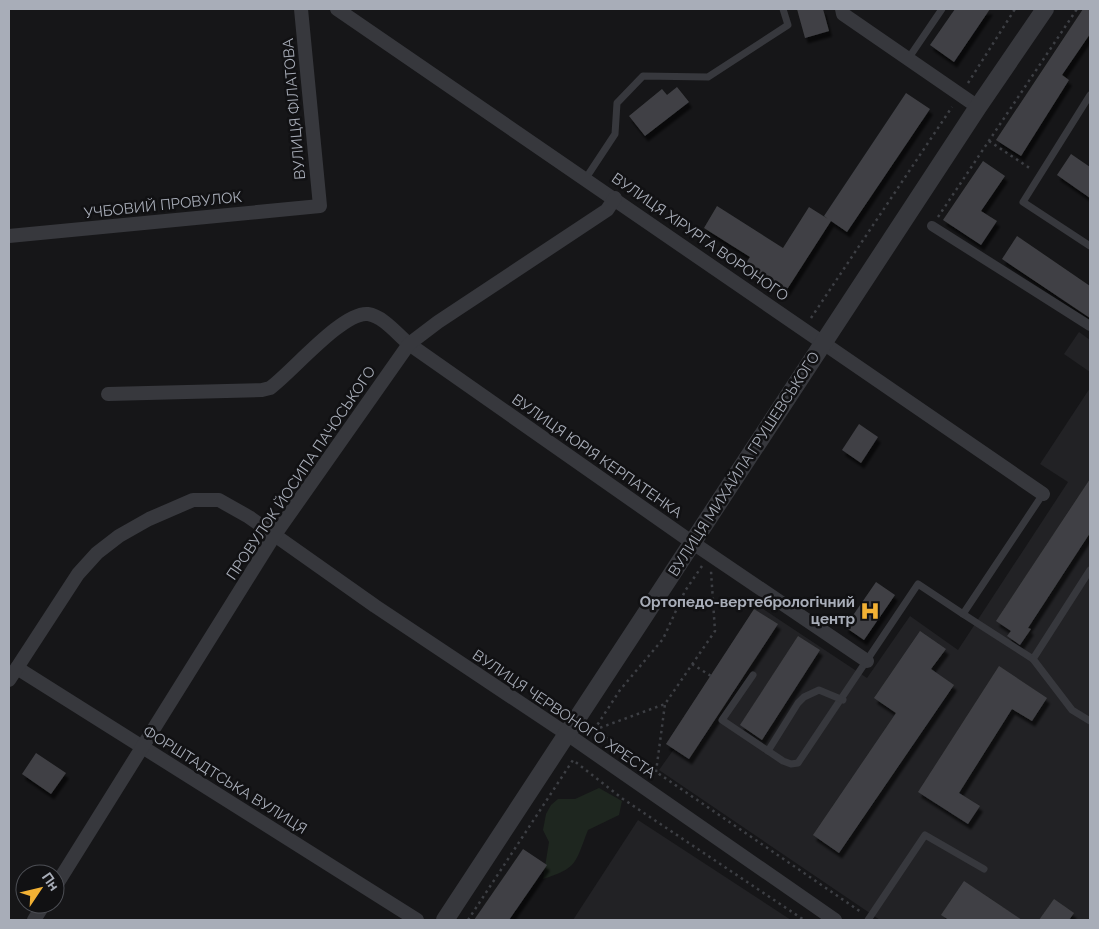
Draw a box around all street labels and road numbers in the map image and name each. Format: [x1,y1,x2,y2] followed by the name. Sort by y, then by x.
[279,38,309,180] street label: ВУЛИЦЯ ФІЛАТОВА
[608,169,792,305] street label: ВУЛИЦЯ ХІРУРГА ВОРОНОГО
[83,188,243,222] street label: УЧБОВИЙ ПРОВУЛОК
[665,348,823,580] street label: ВУЛИЦЯ МИХАЙЛА ГРУШЕВСЬКОГО
[223,363,379,583] street label: ПРОВУЛОК ЙОСИПА ПАЧОСЬКОГО
[508,390,686,522] street label: ВУЛИЦЯ ЮРІЯ КЕРПАТЕНКА
[469,646,659,782] street label: ВУЛИЦЯ ЧЕРВОНОГО ХРЕСТА
[140,722,310,838] street label: ФОРШТАДТСЬКА ВУЛИЦЯ

